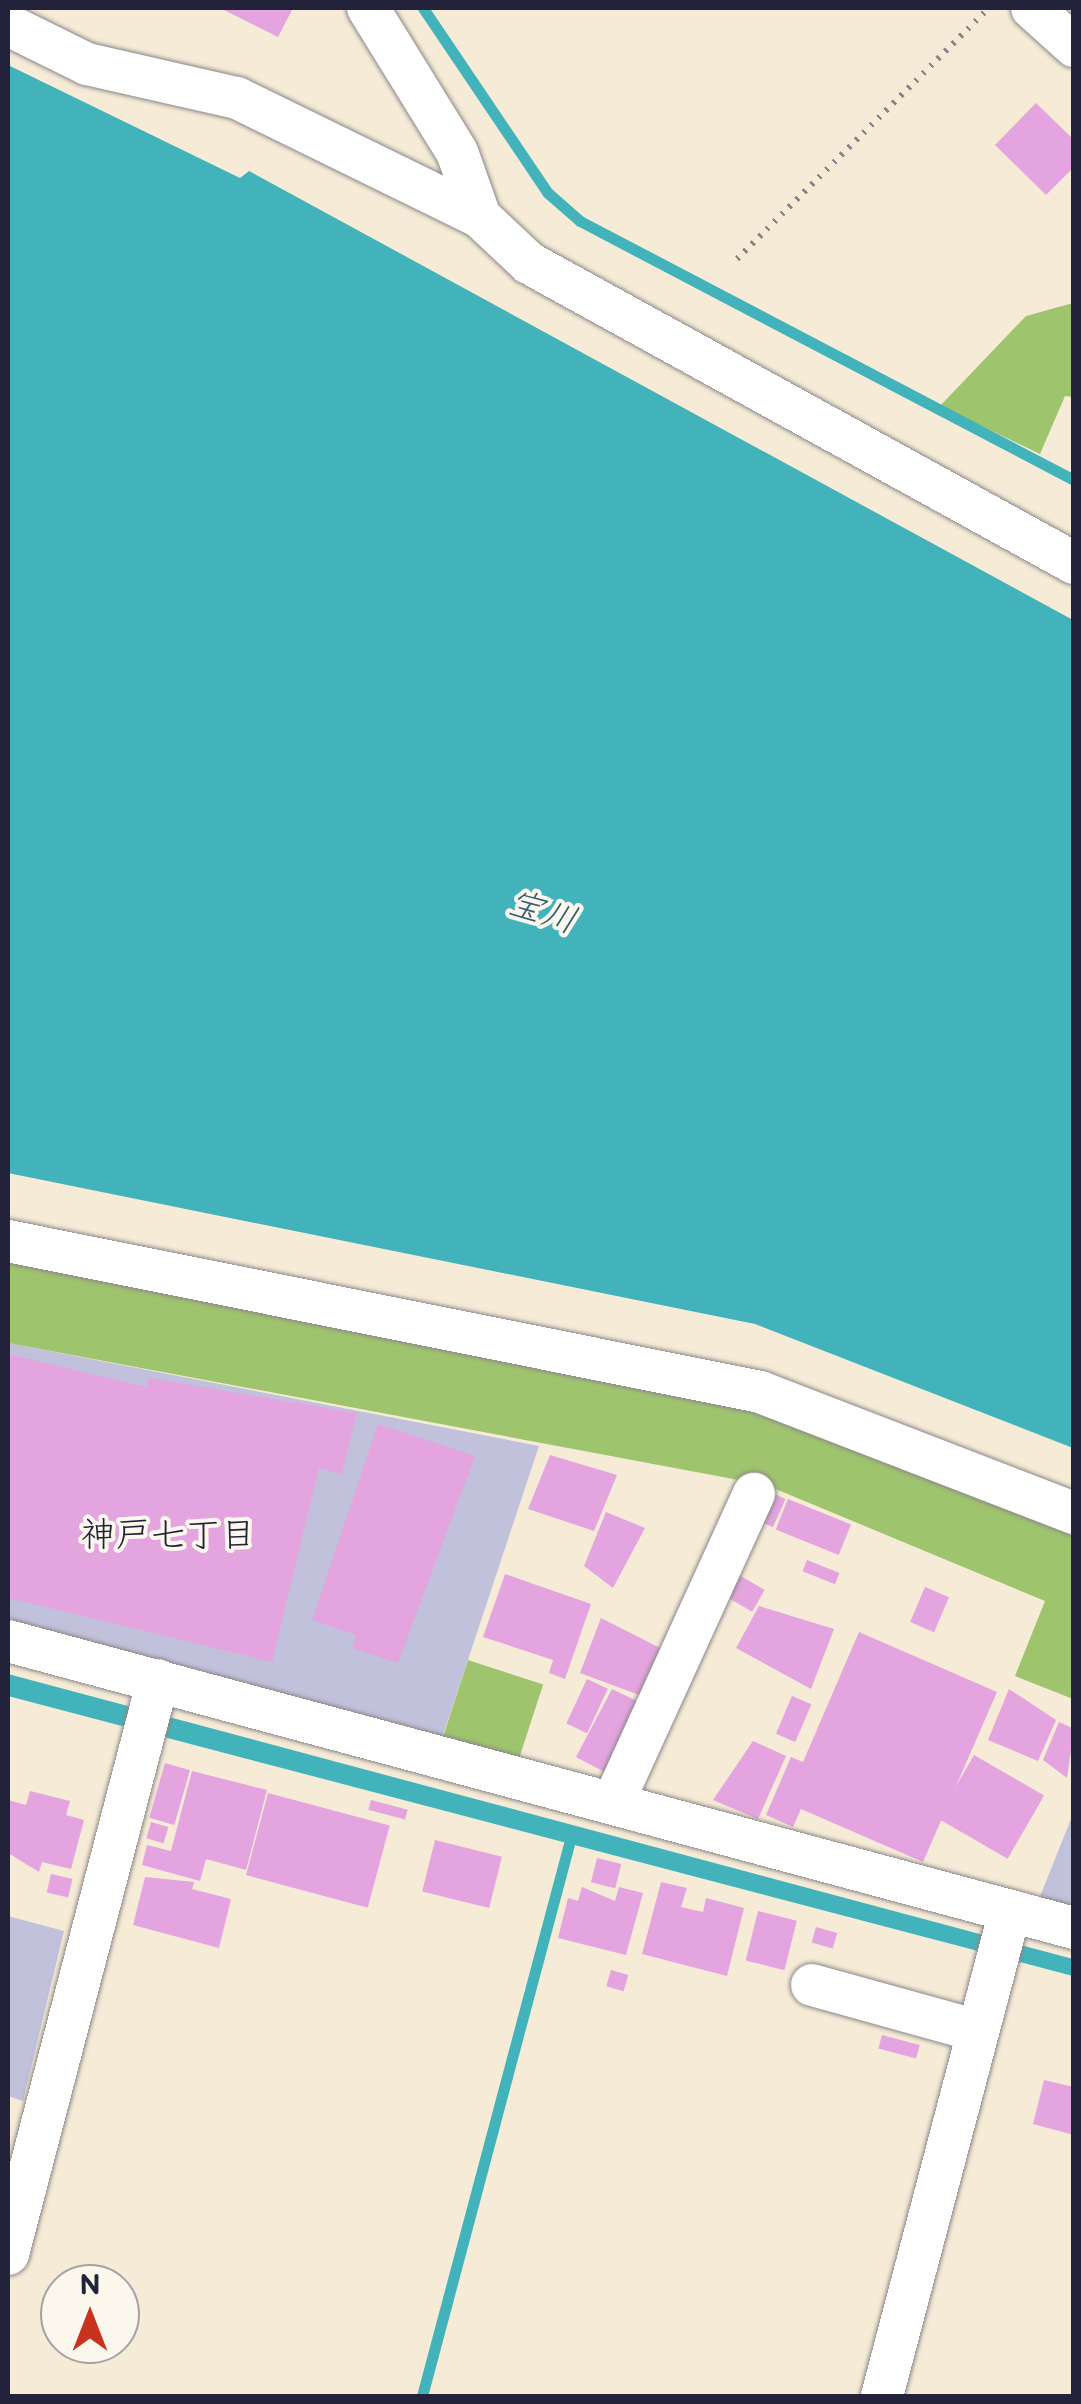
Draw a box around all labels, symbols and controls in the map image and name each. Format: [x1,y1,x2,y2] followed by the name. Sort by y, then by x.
[502,882,582,944] water label: 宝川
[81,1515,255,1557] district label: 神戸七丁目
[40,2264,140,2364] north arrow
[79,2269,101,2302] text: N

